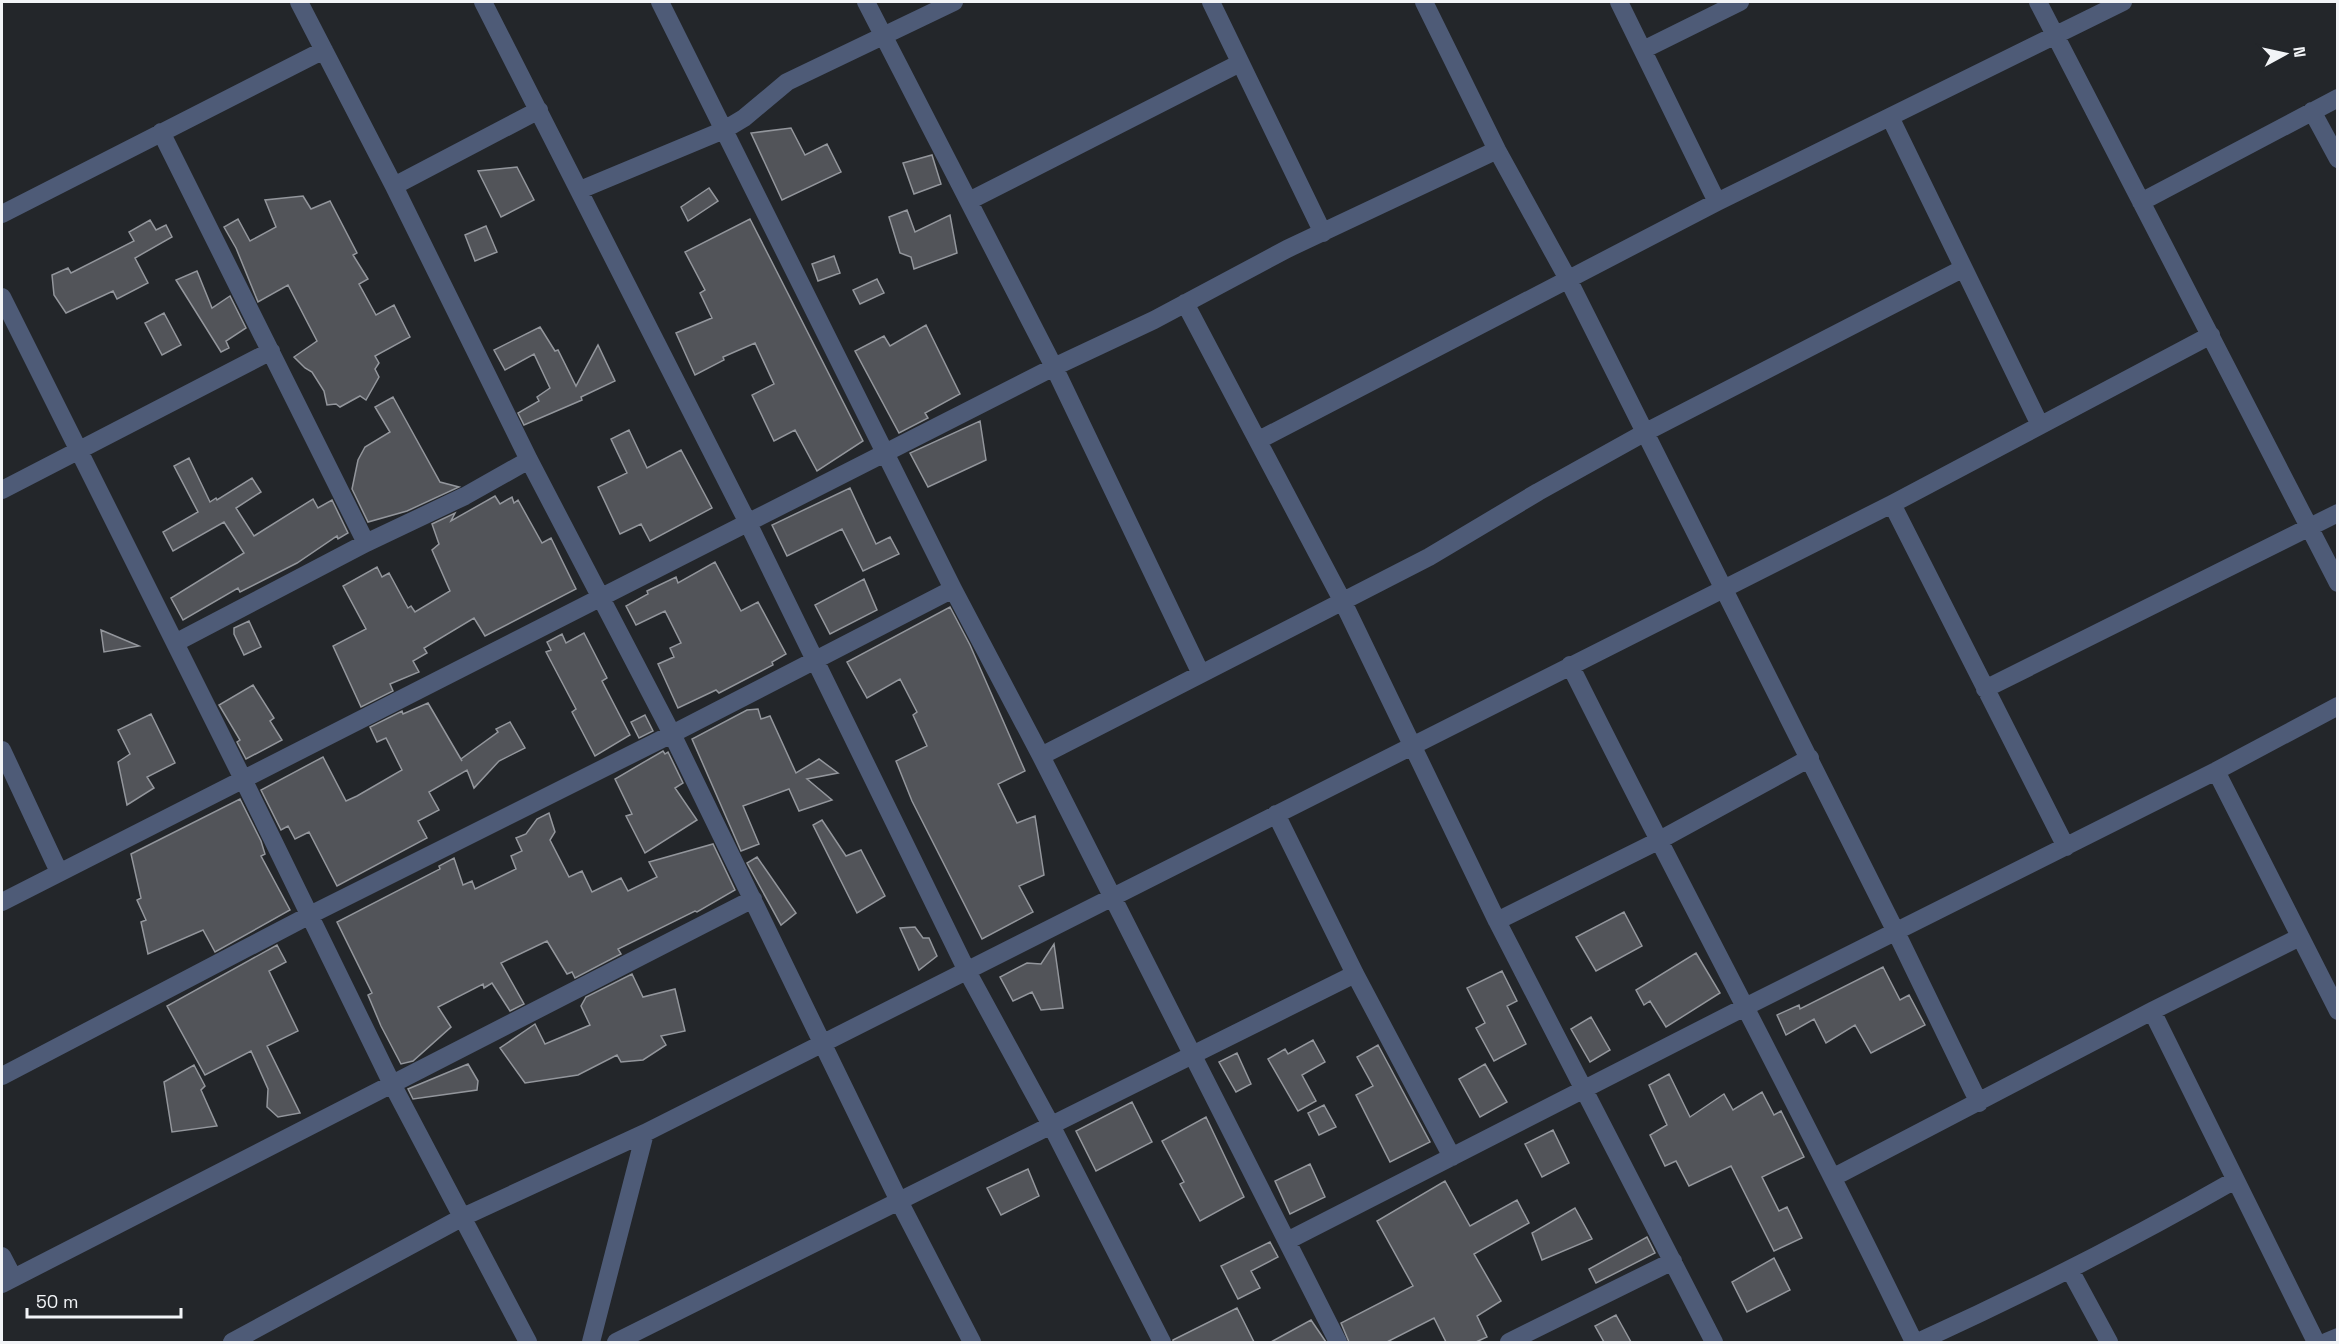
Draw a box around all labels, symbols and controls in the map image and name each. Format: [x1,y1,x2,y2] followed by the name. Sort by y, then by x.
[2255,24,2315,84] north arrow
[2288,45,2311,59] text: N
[27,1281,182,1319] scale bar
[36,1290,78,1313] text: 50 m

